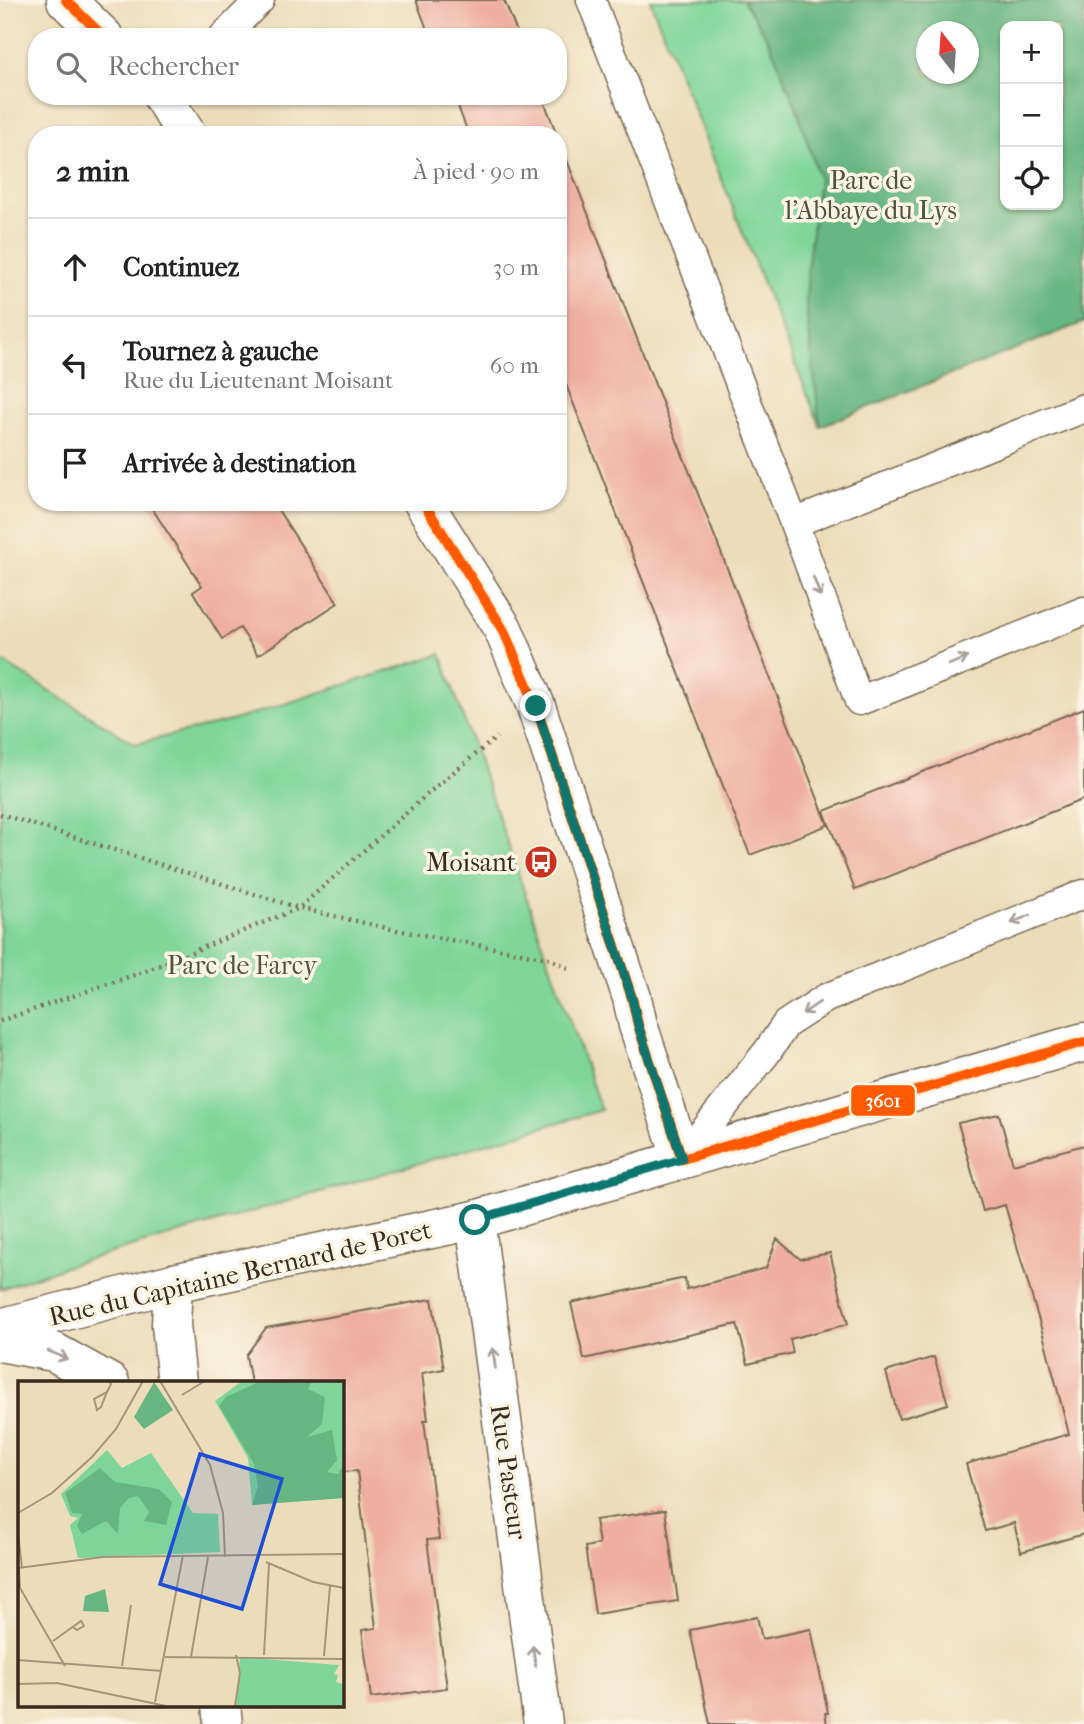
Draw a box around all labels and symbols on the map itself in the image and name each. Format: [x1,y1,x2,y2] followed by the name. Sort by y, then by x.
[916,21,979,84] north arrow
[784,165,957,226] park label: Parc de l'Abbaye du Lys
[812,575,825,597] one-way arrow
[946,654,968,667] one-way arrow
[520,690,551,721] route end
[522,843,560,881] bus stop icon: Moisant
[426,847,517,878] place label: Moisant
[1010,914,1032,927] one-way arrow
[167,950,318,981] park label: Parc de Farcy
[802,1001,822,1015] one-way arrow
[850,1084,916,1117] line badge: 3601
[865,1090,901,1112] text: 3601
[459,1204,490,1235] route start
[46,1214,435,1333] street label: Rue du Capitaine Bernard de Poret
[487,1347,500,1370] one-way arrow
[47,1349,68,1362] one-way arrow
[18,1381,343,1706] inset map
[484,1402,533,1542] street label: Rue Pasteur
[527,1645,540,1668] one-way arrow

